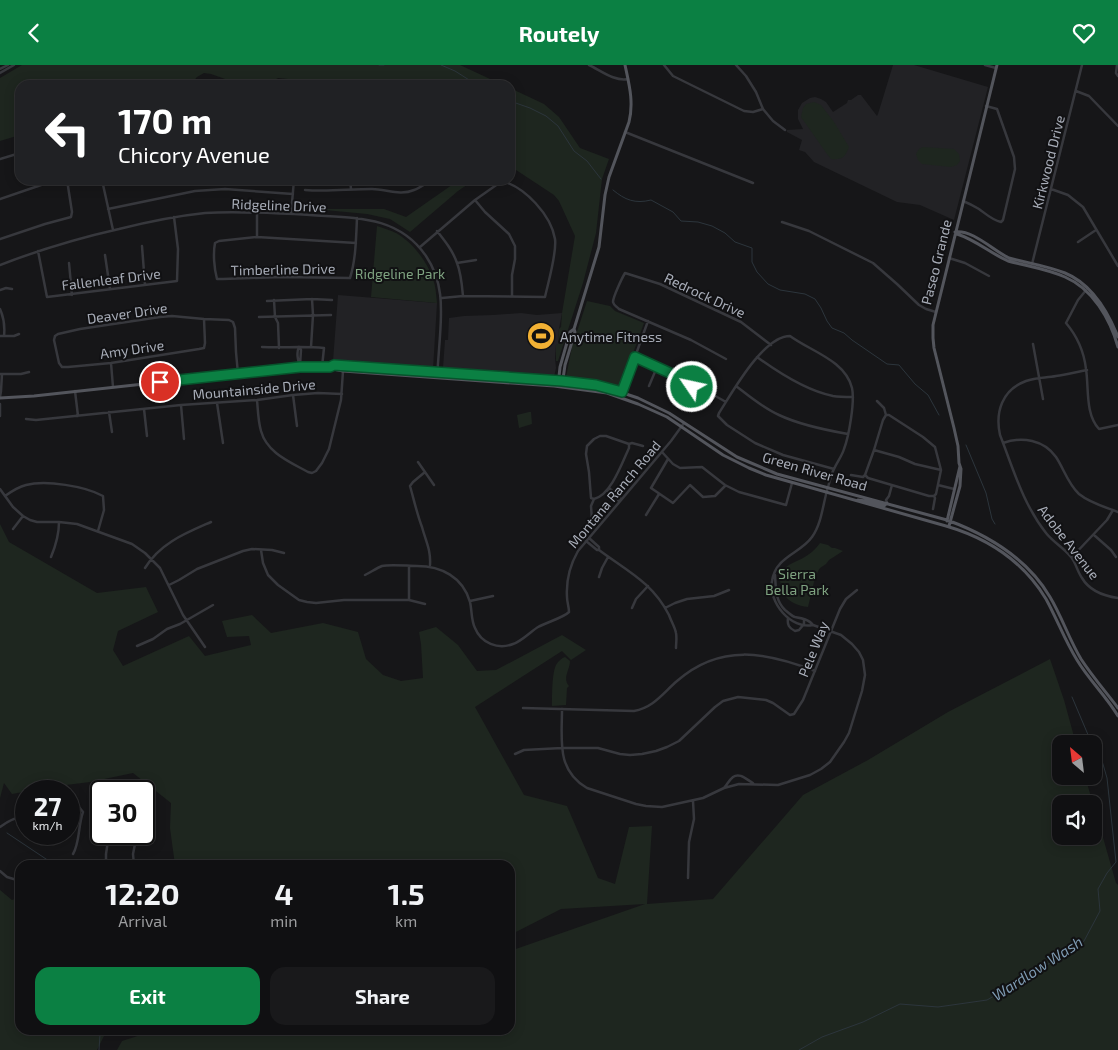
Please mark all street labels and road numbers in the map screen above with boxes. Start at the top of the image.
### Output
street label: Kirkwood Drive [1028,113,1068,211]
street label: Ridgeline Drive [231,195,327,215]
street label: Paseo Grande [917,218,955,306]
street label: Timberline Drive [231,260,335,278]
street label: Fallenleaf Drive [61,264,161,294]
street label: Redrock Drive [662,269,748,321]
street label: Deaver Drive [86,299,168,327]
street label: Amy Drive [99,336,165,362]
street label: Mountainside Drive [192,375,316,403]
street label: Montana Ranch Road [564,437,664,551]
street label: Green River Road [761,448,869,494]
street label: Adobe Avenue [1035,501,1103,583]
street label: Pele Way [794,618,832,679]

